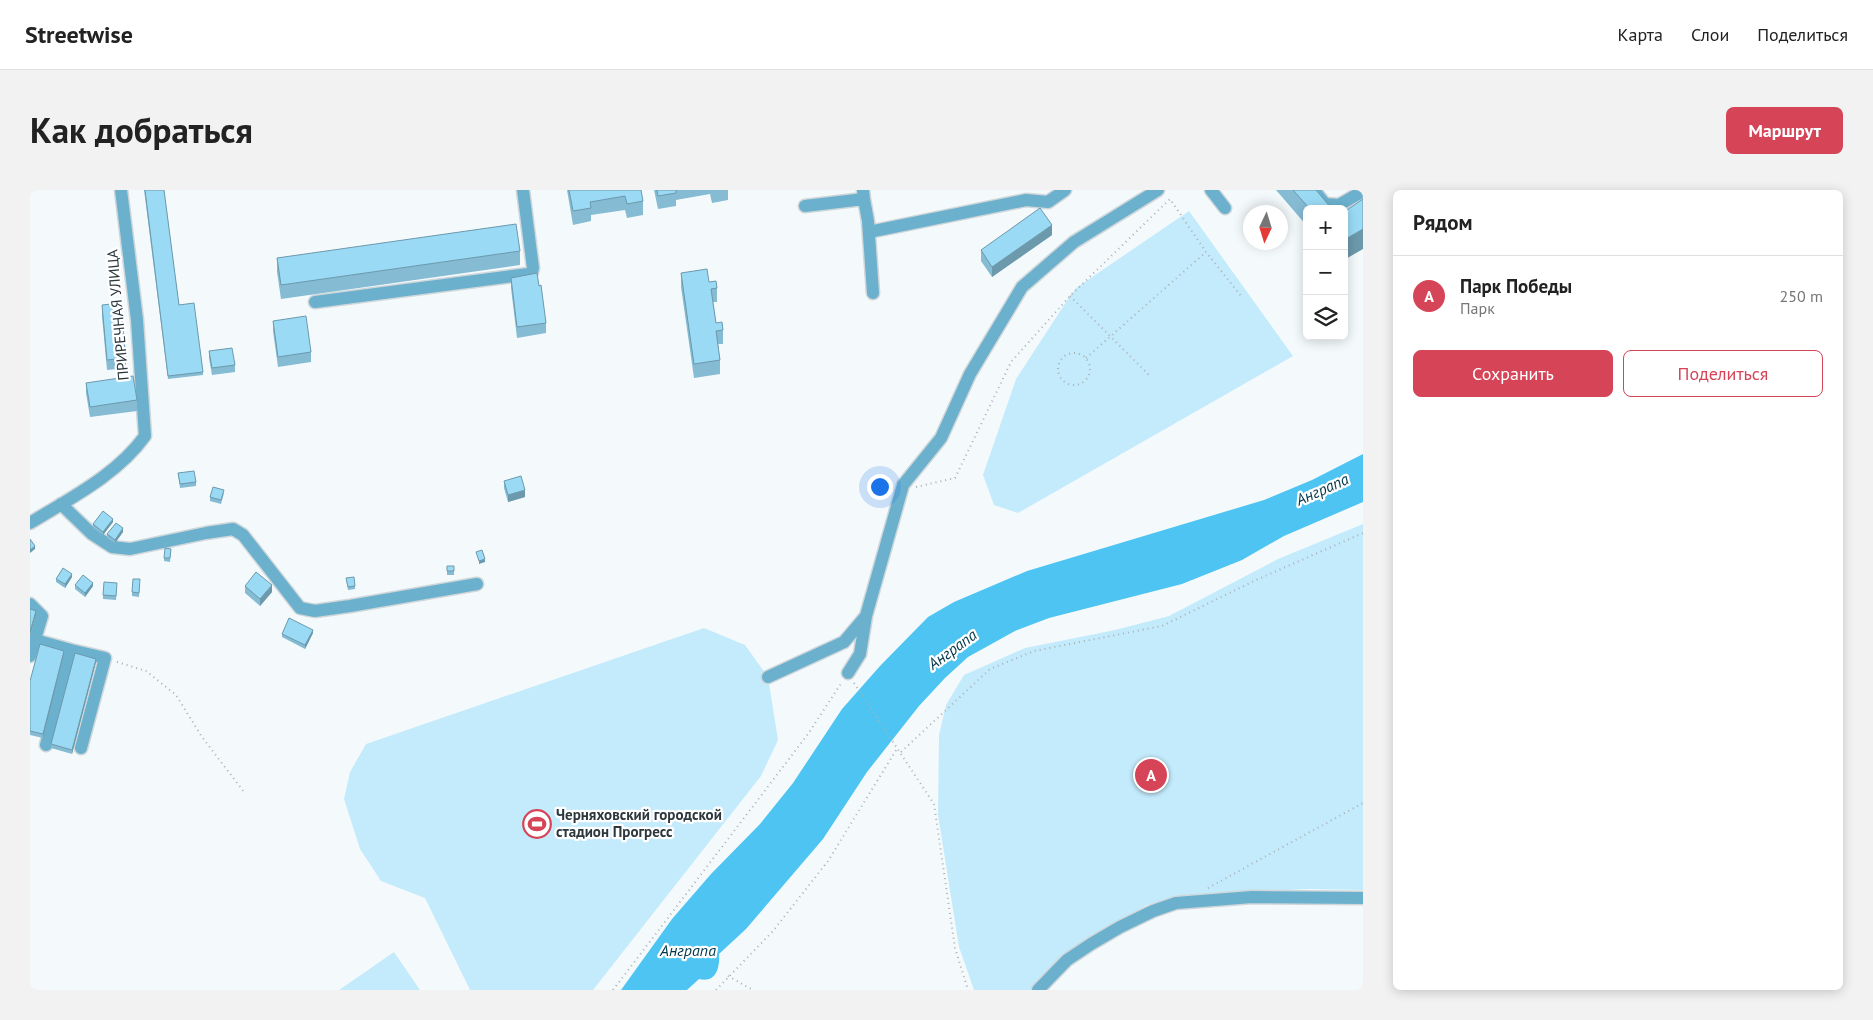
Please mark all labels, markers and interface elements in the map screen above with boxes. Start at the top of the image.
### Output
text: Streetwise [25,19,133,50]
text: Карта [1618,23,1663,46]
text: Слои [1691,23,1729,46]
text: Поделиться [1757,23,1848,46]
text: Как добраться [30,107,253,153]
button: Маршрут [1726,107,1843,154]
north arrow [1243,205,1288,250]
map controls [1303,205,1348,340]
button: + [1303,205,1348,250]
text: Рядом [1413,209,1472,236]
street label: ПРИРЕЧНАЯ УЛИЦА [102,249,133,381]
button: − [1303,250,1348,295]
text: Парк Победы [1460,274,1572,298]
text: A [1424,286,1434,306]
text: 250 m [1780,286,1823,306]
button: layers [1303,295,1348,340]
text: Парк [1460,298,1495,318]
button: Сохранить [1413,350,1613,397]
button: Поделиться [1623,350,1823,397]
water label: Анграпа [1291,468,1352,510]
your location [867,474,893,500]
water label: Анграпа [923,624,981,674]
pin: A [1135,756,1167,794]
place label: Черняховский городской стадион Прогресс [556,805,722,841]
sports icon: Черняховский городской стадион Прогресс [522,809,552,839]
water label: Анграпа [659,940,716,960]

